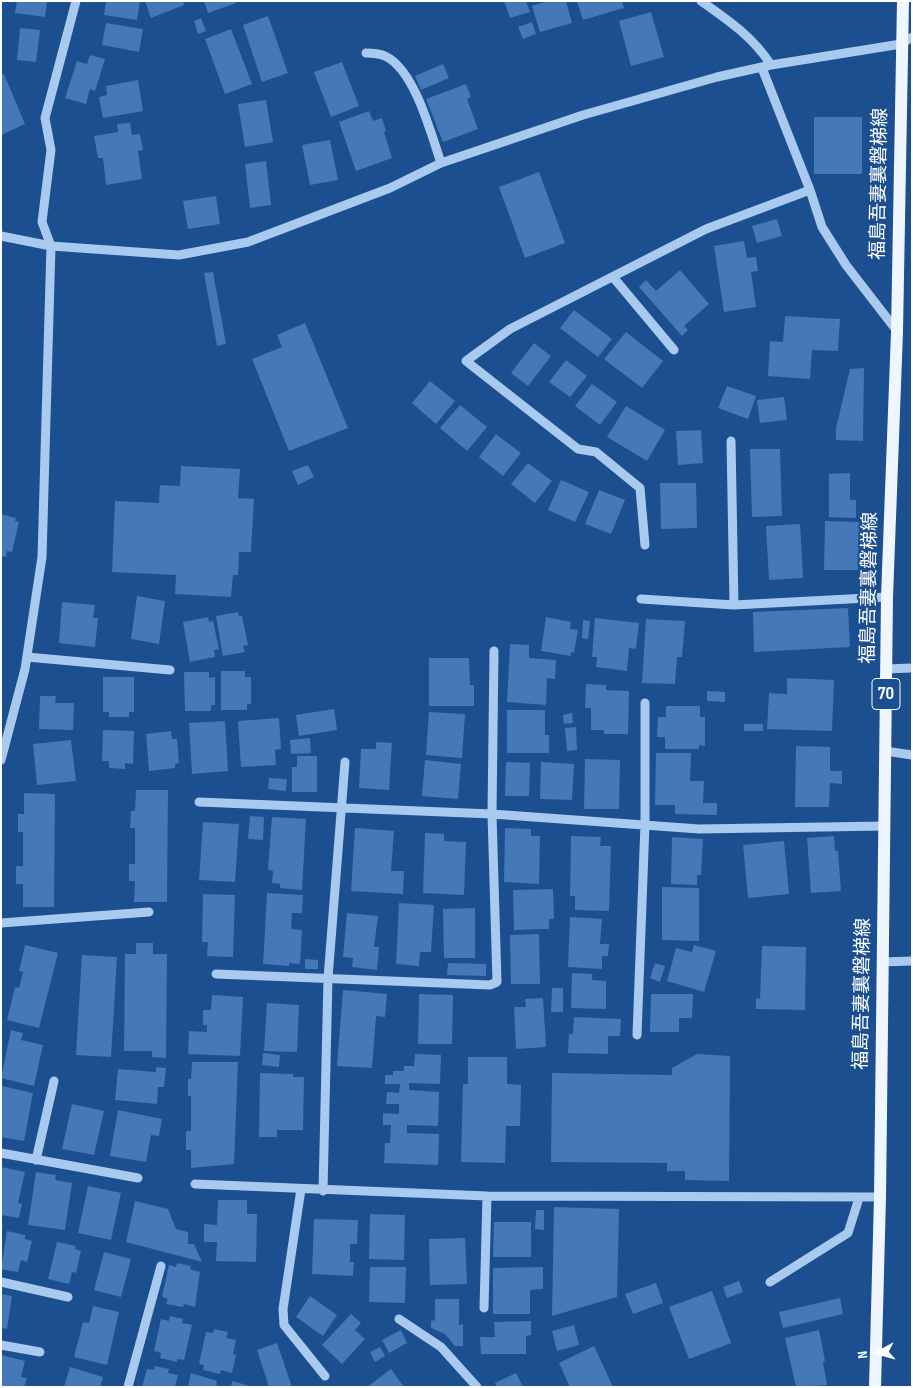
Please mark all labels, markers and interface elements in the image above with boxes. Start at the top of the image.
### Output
street label: 福島吾妻裏磐梯線 [867,108,893,260]
street label: 福島吾妻裏磐梯線 [857,512,883,664]
road number: 70 [872,679,900,710]
street label: 福島吾妻裏磐梯線 [850,918,876,1070]
north arrow [853,1328,903,1378]
text: N [854,1350,872,1360]

